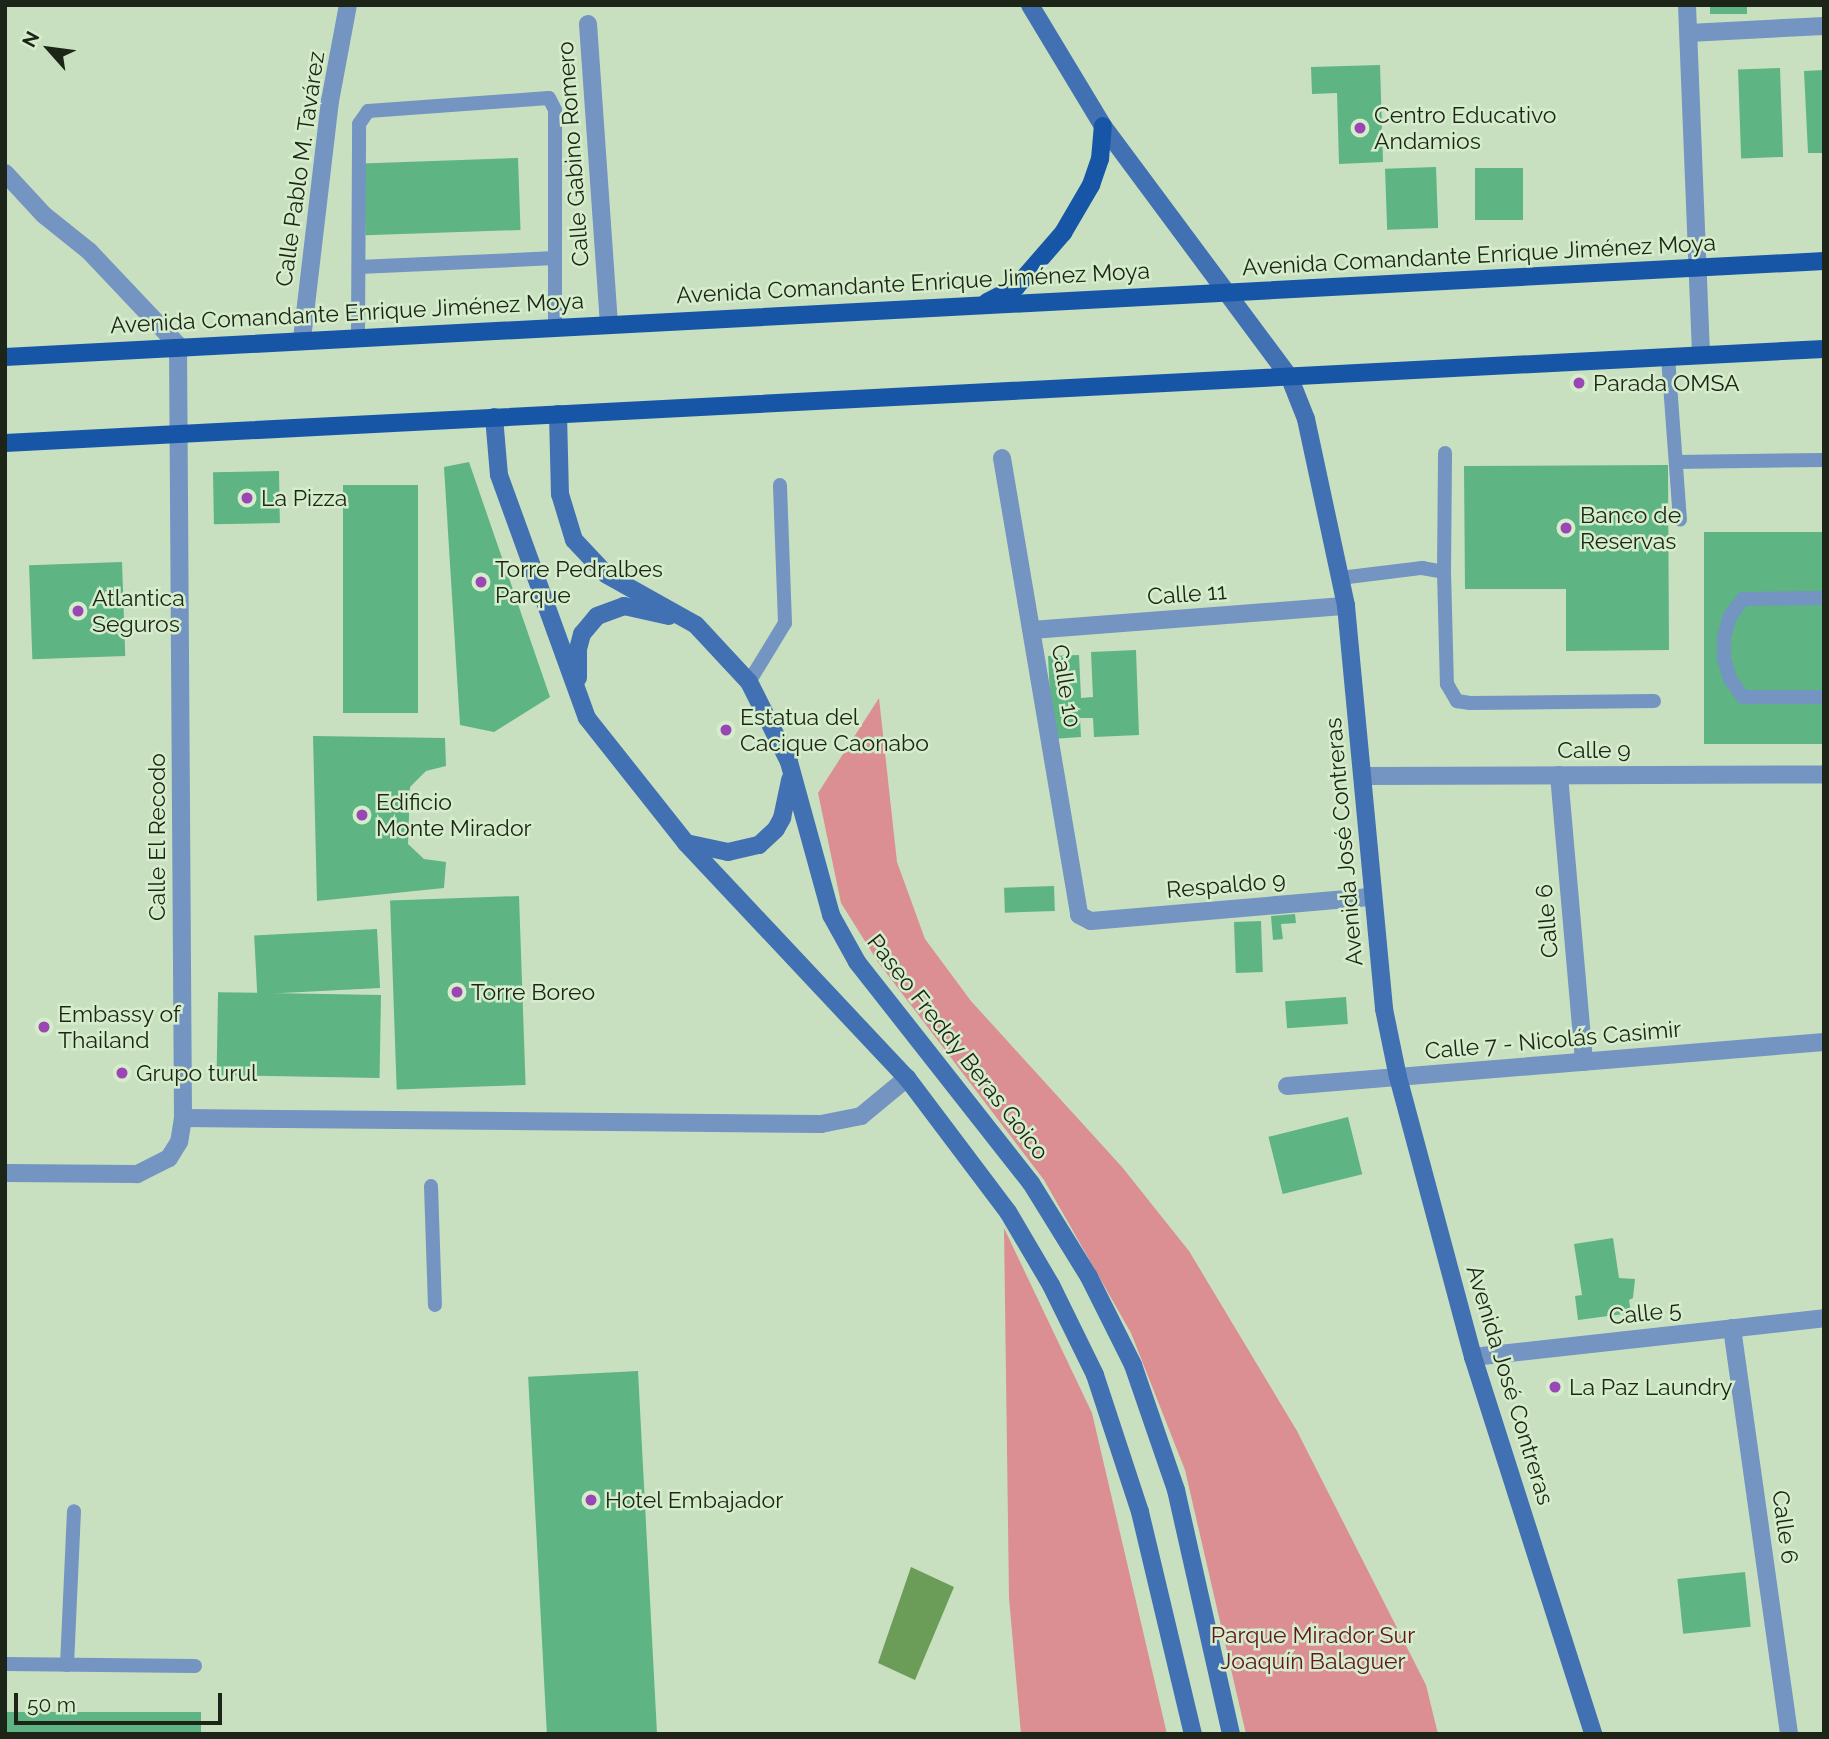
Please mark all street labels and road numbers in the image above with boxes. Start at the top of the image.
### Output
street label: Calle Gabino Romero [551,40,595,268]
street label: Calle Pablo M. Tavárez [270,49,330,289]
street label: Avenida Comandante Enrique Jiménez Moya [1241,229,1717,281]
street label: Avenida Comandante Enrique Jiménez Moya [675,257,1151,309]
street label: Avenida Comandante Enrique Jiménez Moya [109,287,585,339]
street label: Calle 11 [1146,577,1228,611]
street label: Calle 10 [1046,642,1086,730]
street label: Avenida José Contreras [1319,716,1369,968]
street label: Calle 9 [1557,736,1631,764]
street label: Calle El Recodo [143,753,171,921]
street label: Respaldo 9 [1165,866,1287,904]
street label: Calle 6 [1530,883,1564,959]
street label: Paseo Freddy Beras Goico [861,928,1055,1166]
street label: Calle 7 - Nicolás Casimir [1424,1015,1682,1065]
street label: Avenida José Contreras [1460,1262,1560,1508]
street label: Calle 5 [1607,1295,1683,1331]
street label: Calle 6 [1766,1488,1804,1566]

